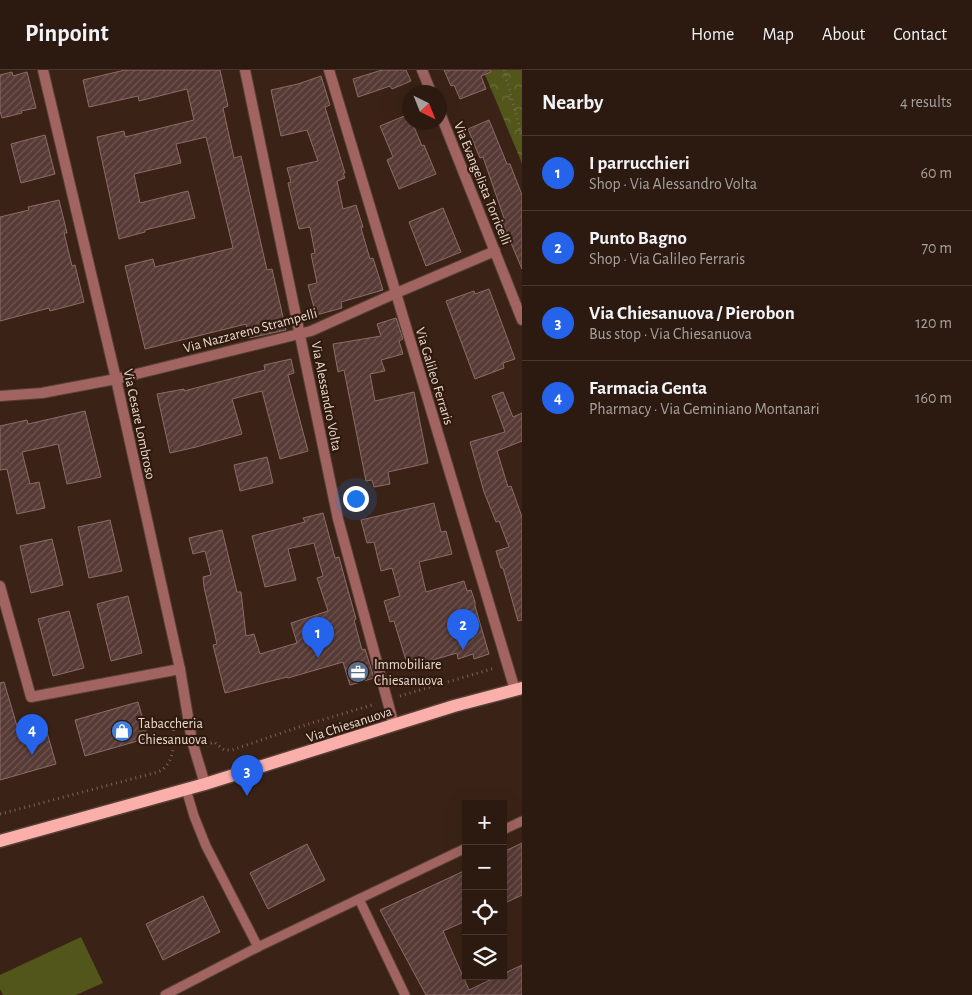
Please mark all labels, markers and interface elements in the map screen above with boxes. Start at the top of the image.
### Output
text: Pinpoint [25,22,109,46]
text: Home [691,26,734,44]
text: Map [762,26,794,44]
text: About [822,26,865,44]
text: Contact [893,26,947,44]
north arrow [402,85,447,130]
text: Nearby [542,92,603,113]
text: 4 results [900,94,952,110]
street label: Via Evangelista Torricelli [451,120,513,247]
text: I parrucchieri [589,154,690,173]
text: 1 [555,165,561,181]
text: 60 m [921,165,952,181]
text: Shop · Via Alessandro Volta [589,176,757,192]
text: Punto Bagno [589,229,687,248]
text: 2 [554,240,562,256]
text: 70 m [921,240,952,256]
text: Shop · Via Galileo Ferraris [589,251,745,267]
text: Via Chiesanuova / Pierobon [589,304,795,323]
street label: Via Nazzareno Strampelli [182,306,319,356]
text: 3 [555,315,561,331]
text: 120 m [915,315,952,331]
street label: Via Galileo Ferraris [413,326,456,427]
text: Bus stop · Via Chiesanuova [589,326,752,342]
street label: Via Alessandro Volta [309,340,344,453]
street label: Via Cesare Lombroso [120,368,158,481]
text: Farmacia Genta [589,379,707,398]
text: 4 [554,390,562,406]
text: 160 m [915,390,952,406]
text: Pharmacy · Via Geminiano Montanari [589,401,820,417]
your location [343,486,369,512]
pin: 2 [447,609,479,650]
pin: 1 [302,617,334,658]
place label: Immobiliare Chiesanuova [374,658,444,688]
office icon: Immobiliare Chiesanuova [346,660,370,684]
street label: Via Chiesanuova [305,704,394,745]
pin: 4 [16,714,48,755]
place label: Tabaccheria Chiesanuova [138,717,208,747]
shop icon: Tabaccheria Chiesanuova [110,719,134,743]
pin: 3 [231,755,263,796]
map controls [462,800,507,980]
button: + [462,800,507,845]
button: − [462,845,507,890]
button: locate [462,890,507,935]
button: layers [462,935,507,980]

